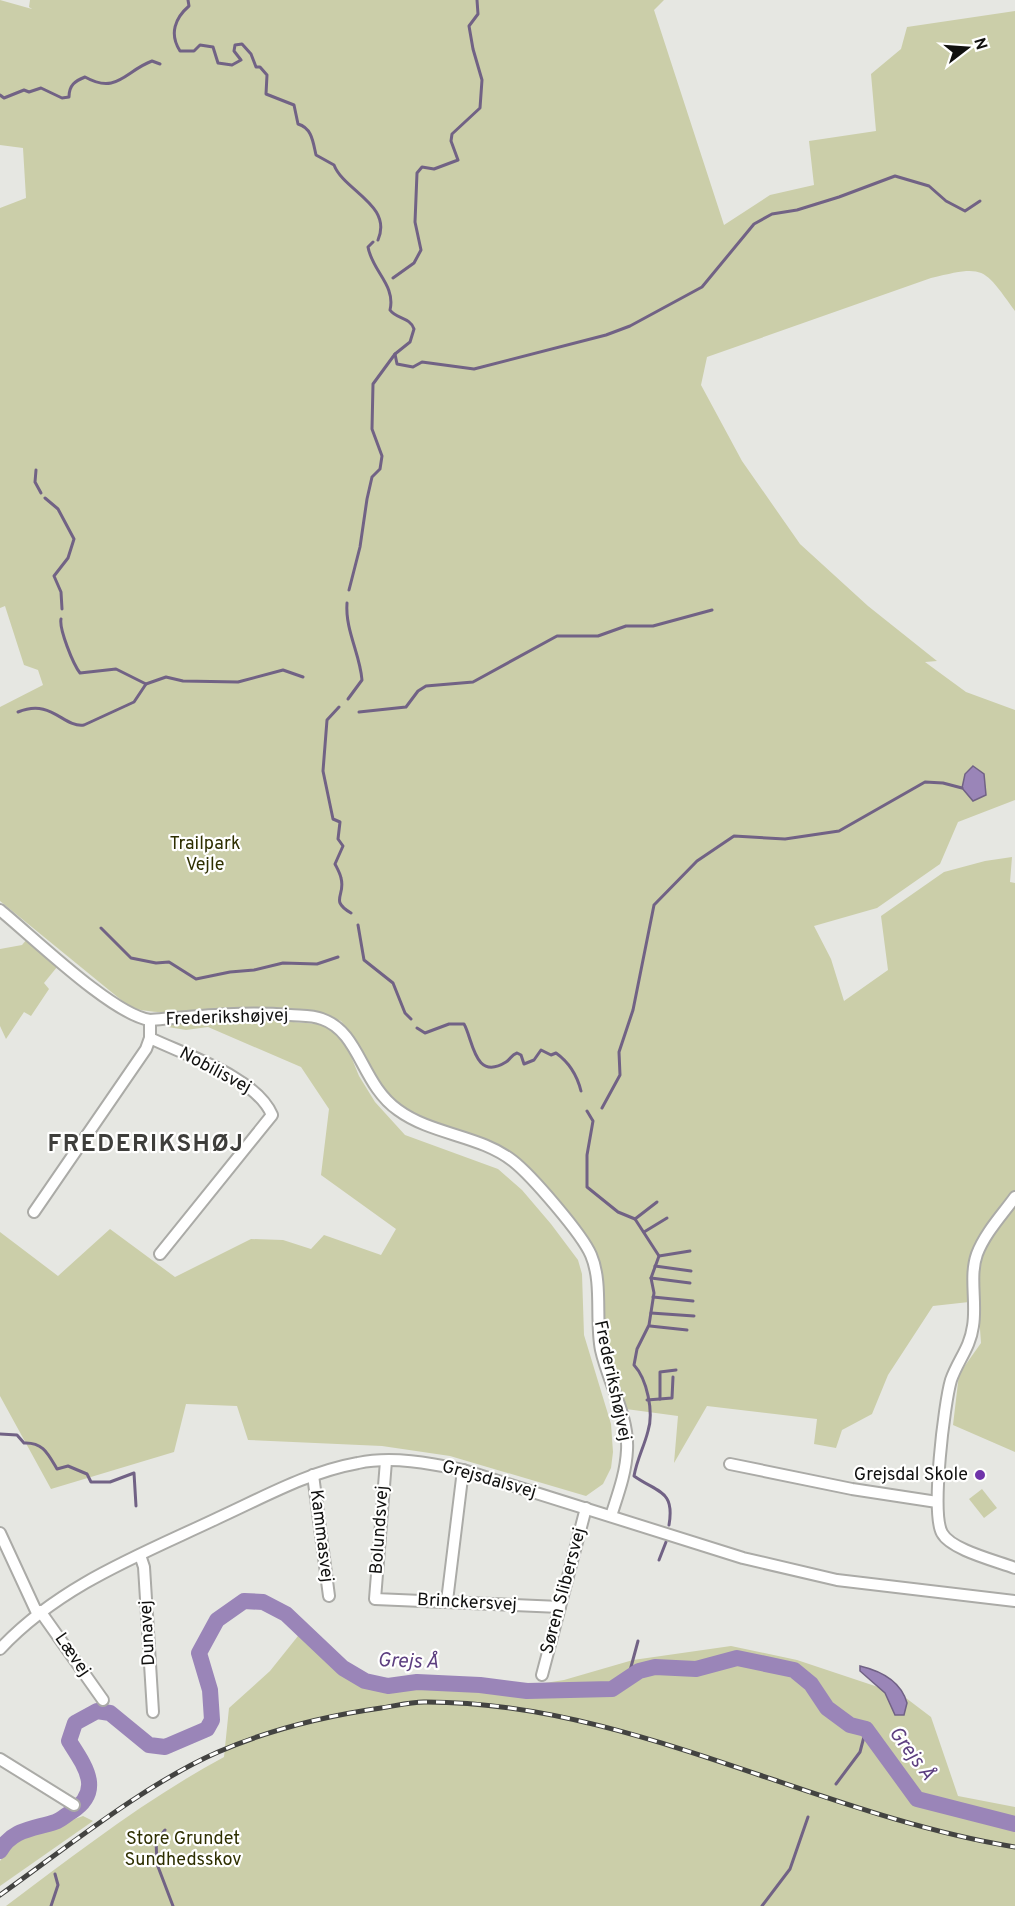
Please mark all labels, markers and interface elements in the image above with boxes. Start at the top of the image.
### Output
north arrow [937,18,997,78]
text: N [968,36,991,53]
park label: Trailpark Vejle [170,833,240,877]
street label: Frederikshøjvej [165,1004,289,1032]
street label: Nobilisvej [175,1042,255,1100]
district label: FREDERIKSHØJ [47,1130,245,1160]
street label: Frederikshøjvej [588,1319,636,1443]
street label: Grejsdalsvej [439,1456,539,1504]
place label: Grejsdal Skole [854,1464,968,1487]
marker: Grejsdal Skole [973,1468,987,1482]
street label: Bolundsvej [365,1485,395,1575]
street label: Kammasvej [304,1488,338,1584]
street label: Søren Slibersvej [536,1525,592,1657]
street label: Brinckersvej [416,1589,518,1617]
street label: Dunavej [135,1600,161,1666]
street label: Lævej [49,1629,95,1681]
water label: Grejs Å [377,1647,439,1676]
water label: Grejs Å [882,1721,941,1786]
park label: Store Grundet Sundhedsskov [124,1828,242,1872]

